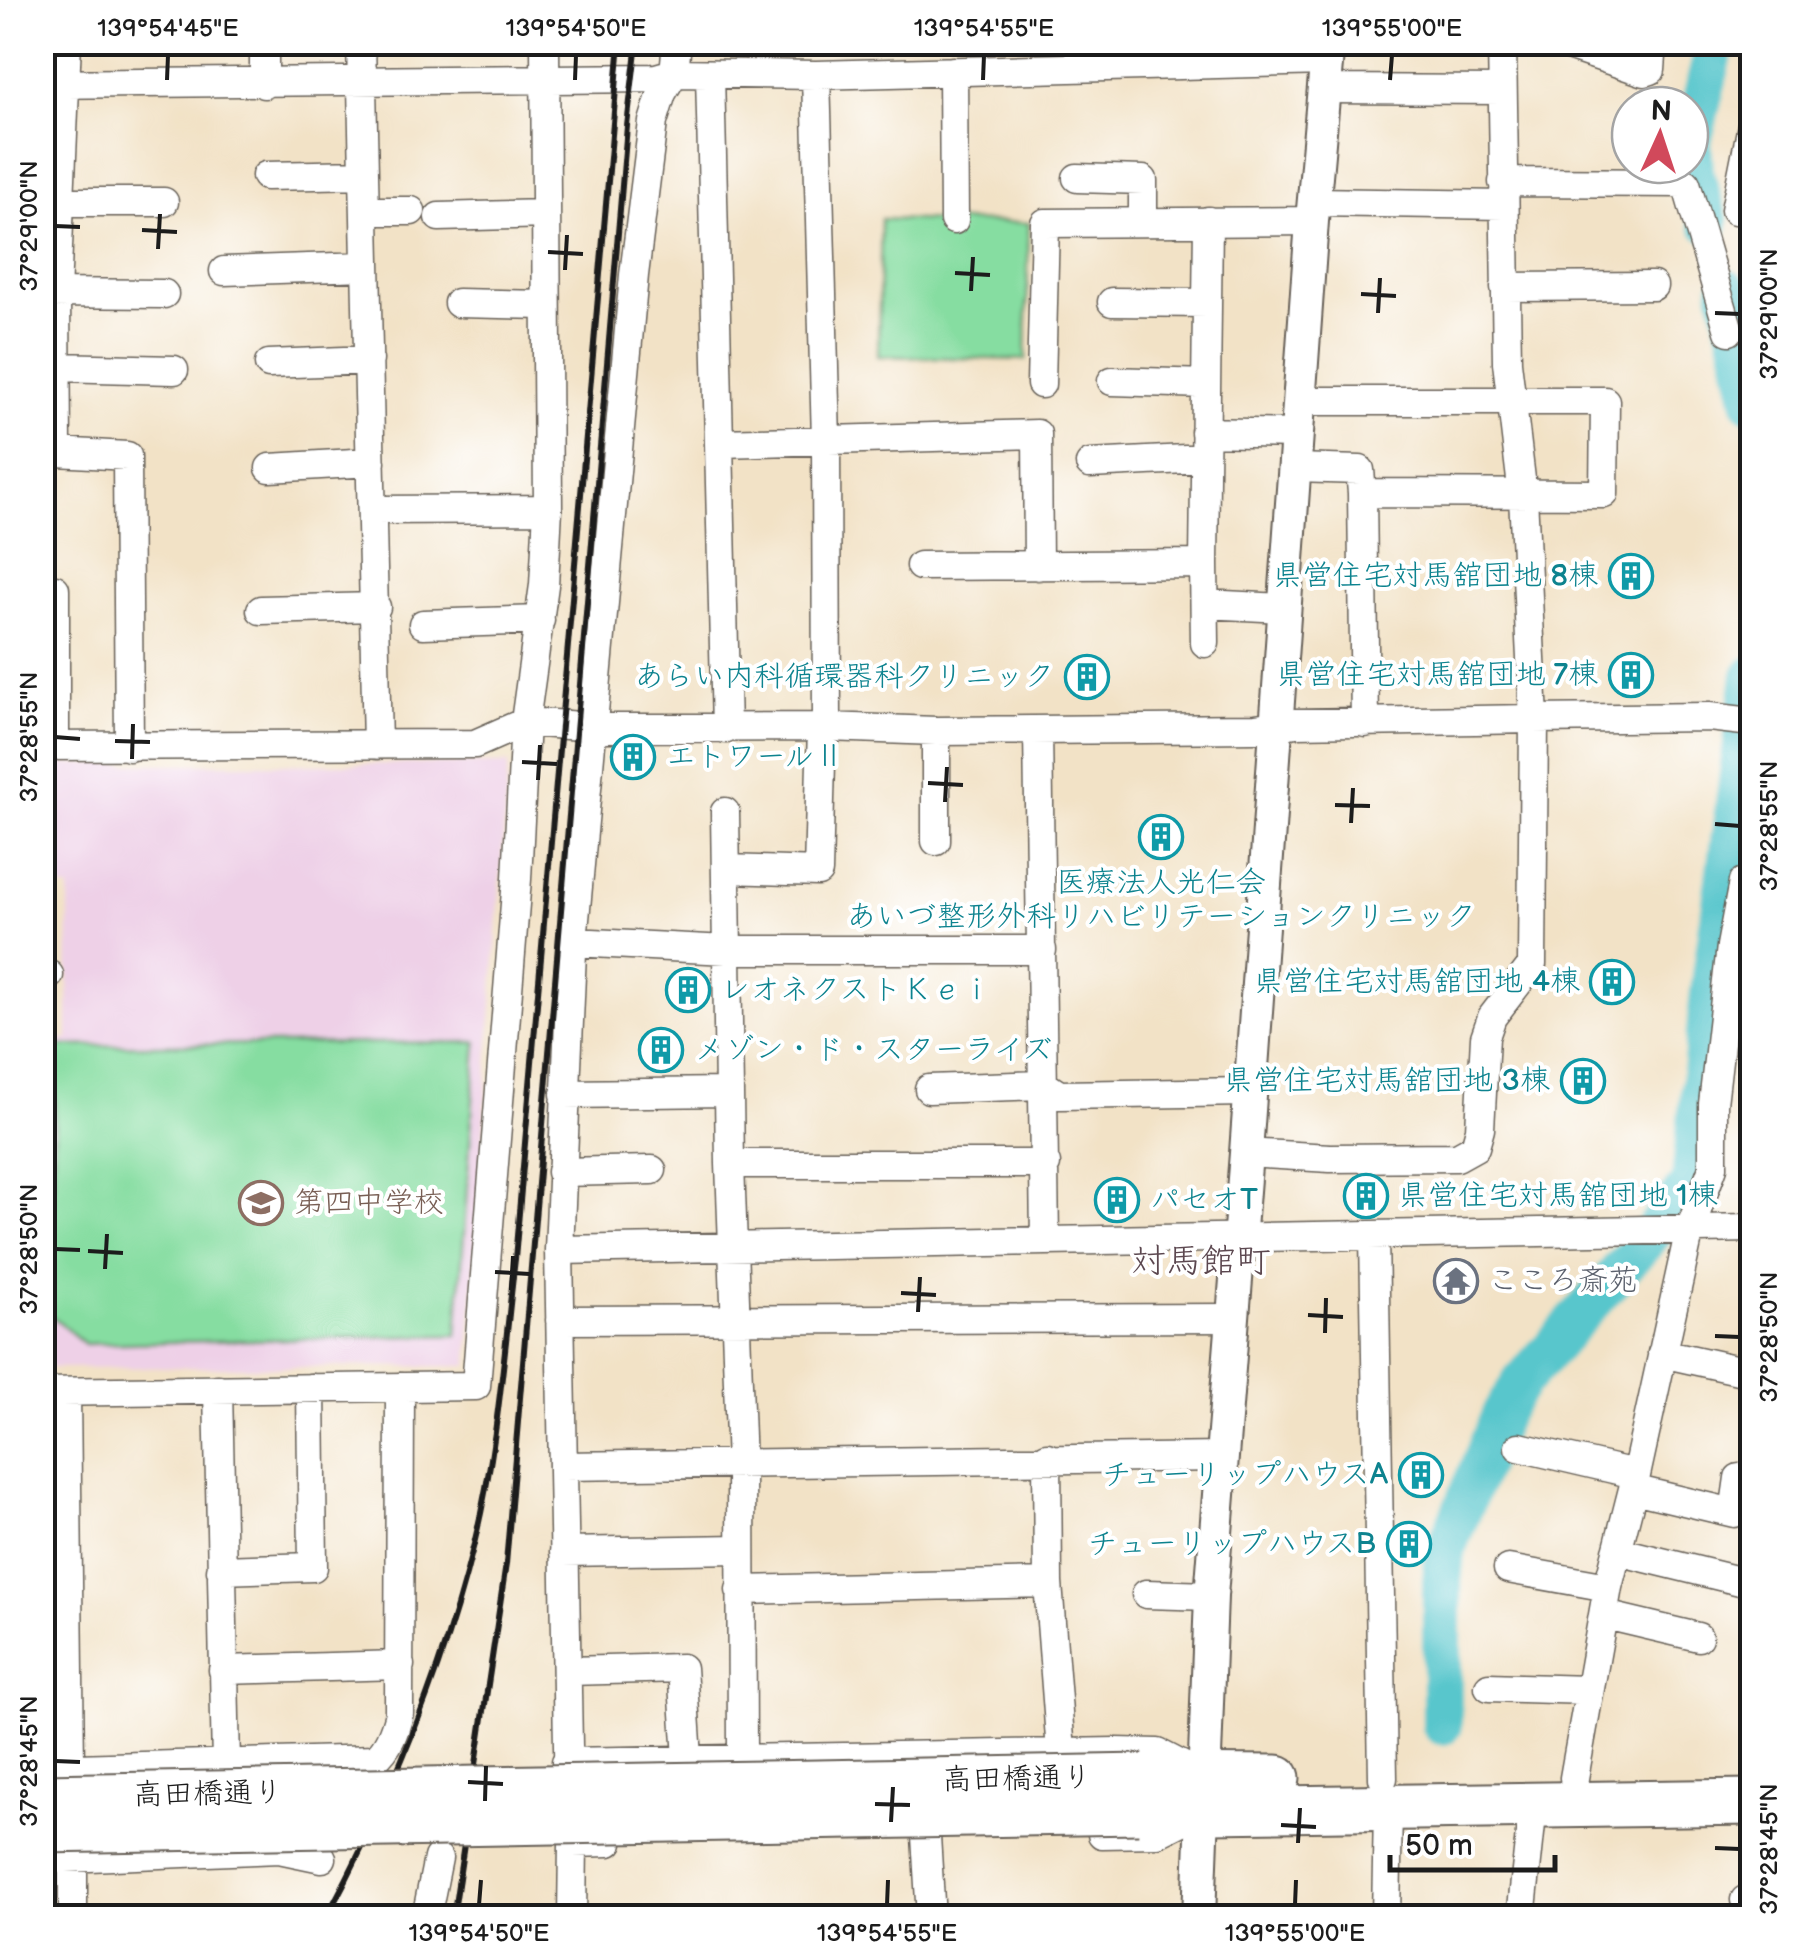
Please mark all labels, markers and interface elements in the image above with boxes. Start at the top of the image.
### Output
text: 139°54'45"E [97,13,239,44]
text: 139°54'50"E [505,13,647,44]
text: 139°54'55"E [914,13,1054,44]
text: 139°55'00"E [1322,13,1462,44]
north arrow [1610,85,1710,185]
text: N [1650,95,1673,129]
text: 37°29'00"N [14,160,45,292]
text: 37°29'00"N [1754,248,1785,380]
building icon: 県営住宅対馬舘団地 8棟 [1608,553,1654,599]
place label: 県営住宅対馬舘団地 8棟 [1272,558,1598,594]
building icon: 県営住宅対馬舘団地 7棟 [1608,652,1654,698]
building icon: あらい内科循環器科クリニック [1064,654,1110,700]
place label: 県営住宅対馬舘団地 7棟 [1276,657,1598,693]
place label: あらい内科循環器科クリニック [634,659,1054,695]
text: 37°28'55"N [14,672,45,802]
building icon: エトワールⅡ [610,734,656,780]
place label: エトワールⅡ [666,739,844,775]
text: 37°28'55"N [1754,761,1785,891]
building icon: 医療法人光仁会 あいづ整形外科リハビリテーションクリニック [1138,814,1184,860]
place label: 医療法人光仁会 あいづ整形外科リハビリテーションクリニック [846,865,1476,935]
building icon: 県営住宅対馬舘団地 4棟 [1589,959,1635,1005]
place label: 県営住宅対馬舘団地 4棟 [1254,964,1580,1000]
building icon: レオネクストＫｅｉ [665,967,711,1013]
place label: レオネクストＫｅｉ [720,972,992,1008]
building icon: メゾン・ド・スターライズ [638,1027,684,1073]
place label: メゾン・ド・スターライズ [694,1032,1052,1068]
building icon: 県営住宅対馬舘団地 3棟 [1560,1058,1606,1104]
place label: 県営住宅対馬舘団地 3棟 [1223,1063,1550,1099]
building icon: 県営住宅対馬舘団地 1棟 [1343,1173,1389,1219]
building icon: パセオT [1094,1177,1140,1223]
place label: 県営住宅対馬舘団地 1棟 [1398,1178,1718,1214]
school or university icon: 第四中学校 [238,1180,284,1226]
place label: パセオT [1150,1182,1258,1218]
text: 37°28'50"N [14,1183,45,1315]
place label: 第四中学校 [294,1185,444,1221]
district label: 対馬館町 [1131,1240,1271,1283]
temple icon: こころ斎苑 [1433,1258,1479,1304]
place label: こころ斎苑 [1488,1263,1638,1299]
text: 37°28'50"N [1754,1271,1785,1403]
building icon: チューリップハウスA [1398,1452,1444,1498]
place label: チューリップハウスA [1101,1457,1389,1493]
building icon: チューリップハウスB [1386,1521,1432,1567]
place label: チューリップハウスB [1087,1526,1376,1562]
text: 37°28'45"N [14,1695,45,1827]
street label: 高田橋通り [942,1760,1092,1798]
street label: 高田橋通り [133,1775,283,1813]
text: 37°28'45"N [1754,1783,1785,1915]
scale bar [1390,1810,1555,1872]
text: 50 m [1405,1828,1473,1864]
text: 139°54'50"E [408,1918,550,1949]
text: 139°54'55"E [817,1918,957,1949]
text: 139°55'00"E [1225,1918,1365,1949]

